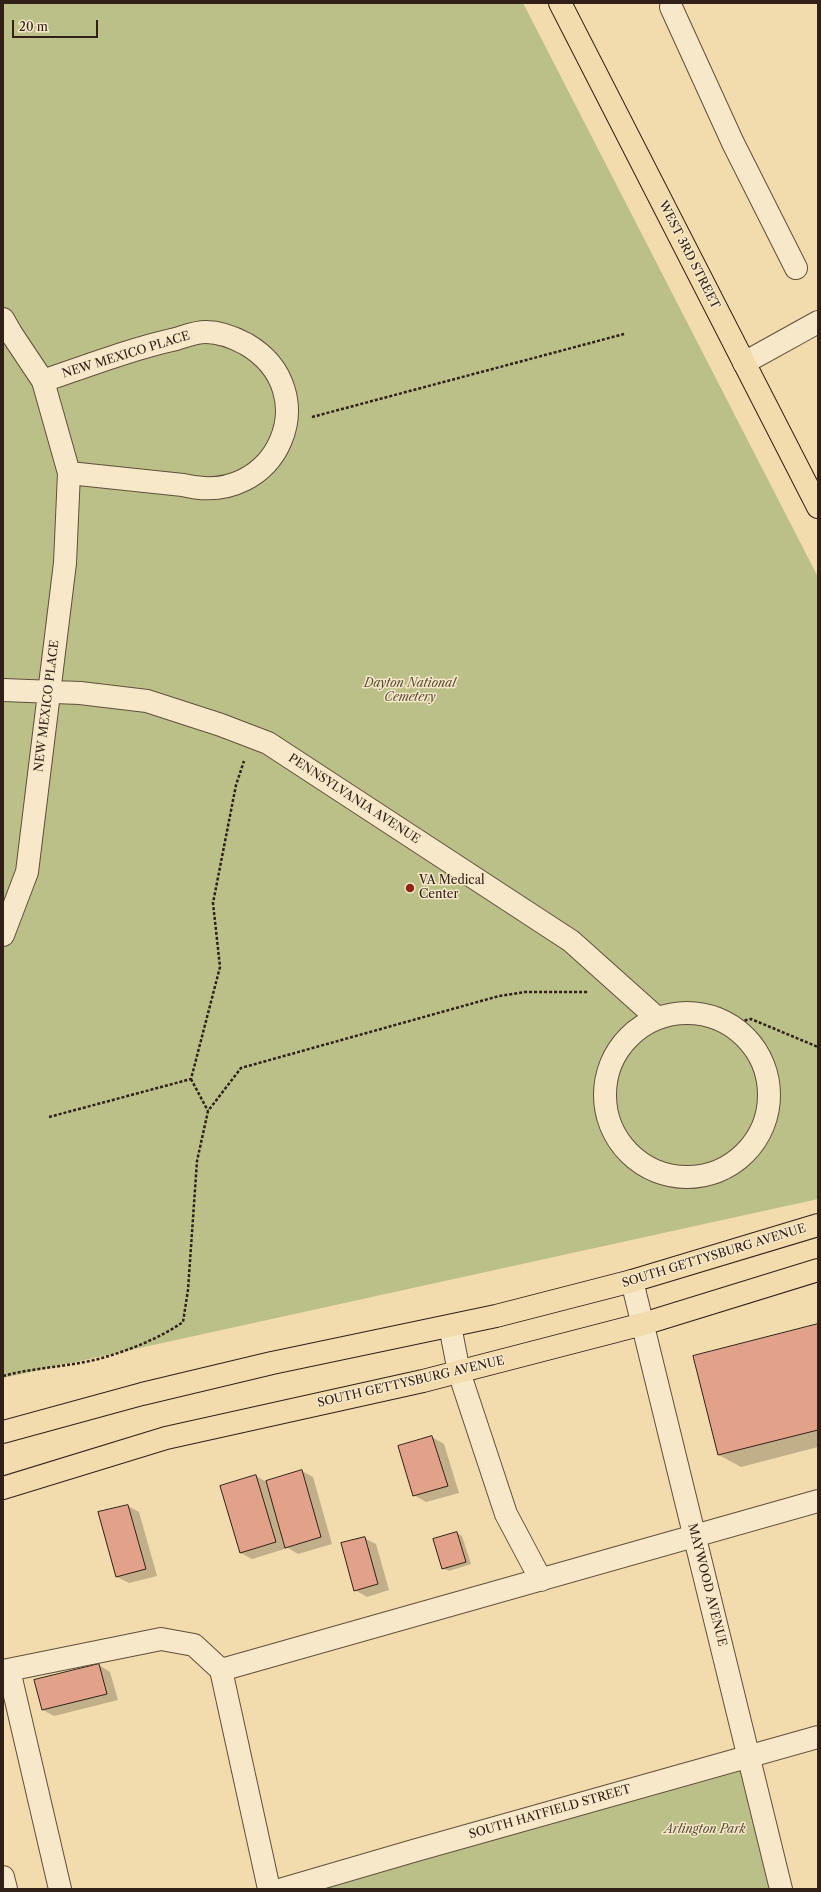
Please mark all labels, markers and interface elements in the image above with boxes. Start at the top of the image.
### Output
scale bar [14,12,100,38]
text: 20 m [19,19,48,34]
street label: WEST 3RD STREET [655,198,723,312]
street label: NEW MEXICO PLACE [60,329,192,381]
street label: NEW MEXICO PLACE [32,639,62,773]
park label: Dayton National Cemetery [364,677,456,705]
street label: PENNSYLVANIA AVENUE [286,751,422,847]
place label: VA Medical Center [419,874,485,902]
marker: VA Medical Center [404,882,416,894]
street label: SOUTH GETTYSBURG AVENUE [620,1221,808,1291]
street label: SOUTH GETTYSBURG AVENUE [316,1353,506,1411]
street label: MAYWOOD AVENUE [685,1522,729,1648]
street label: SOUTH HATFIELD STREET [467,1782,633,1842]
park label: Arlington Park [664,1823,746,1837]

